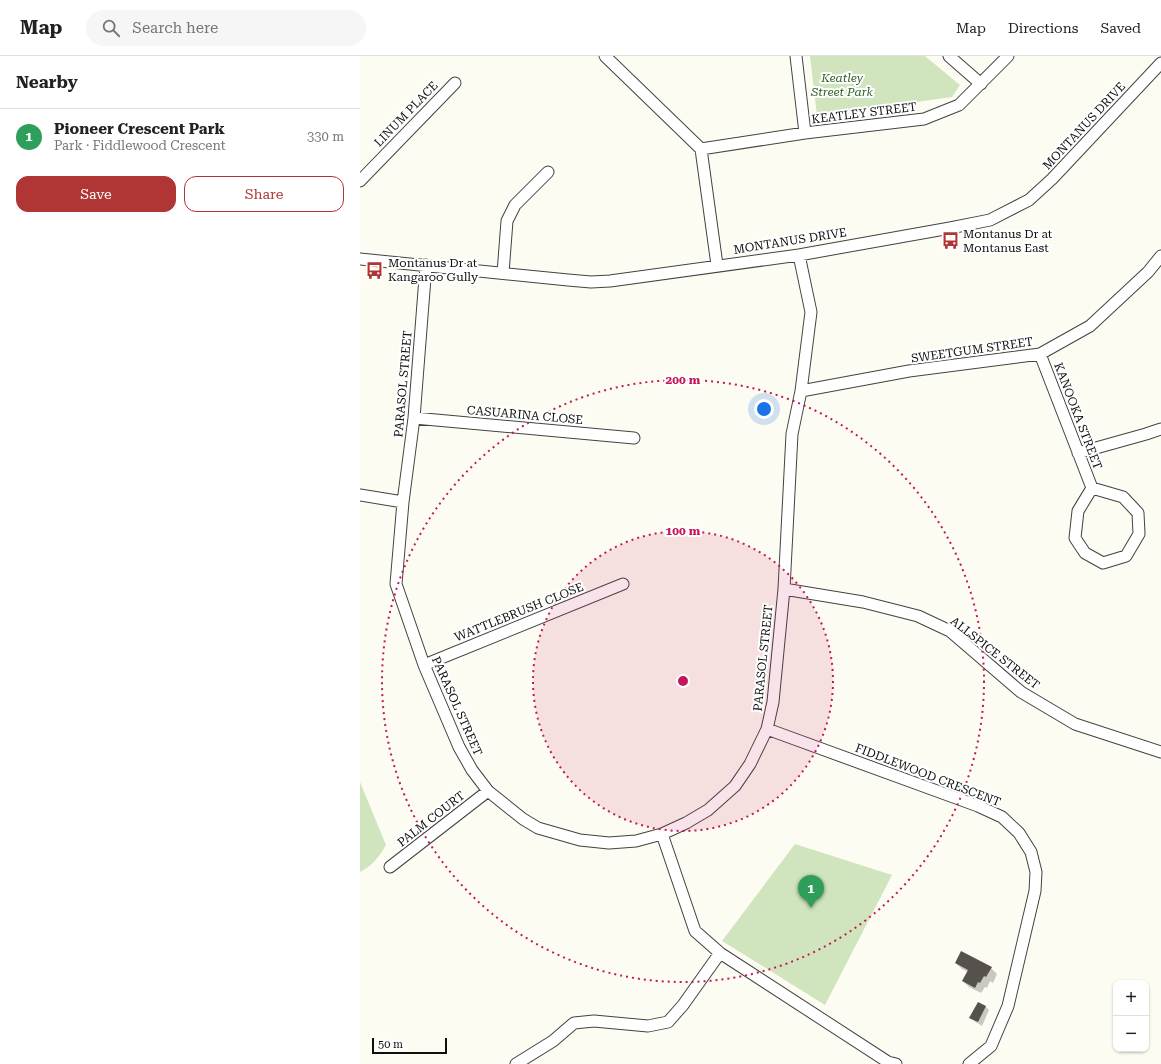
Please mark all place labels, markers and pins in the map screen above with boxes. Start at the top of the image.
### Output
place label: Montanus Dr at Montanus East [963,227,1053,255]
bus stop icon: Montanus Dr at Montanus East [940,231,960,251]
place label: Montanus Dr at Kangaroo Gully [388,256,479,284]
bus stop icon: Montanus Dr at Kangaroo Gully [365,260,385,280]
centre of rings [676,674,690,688]
pin: 1 [798,875,824,908]

